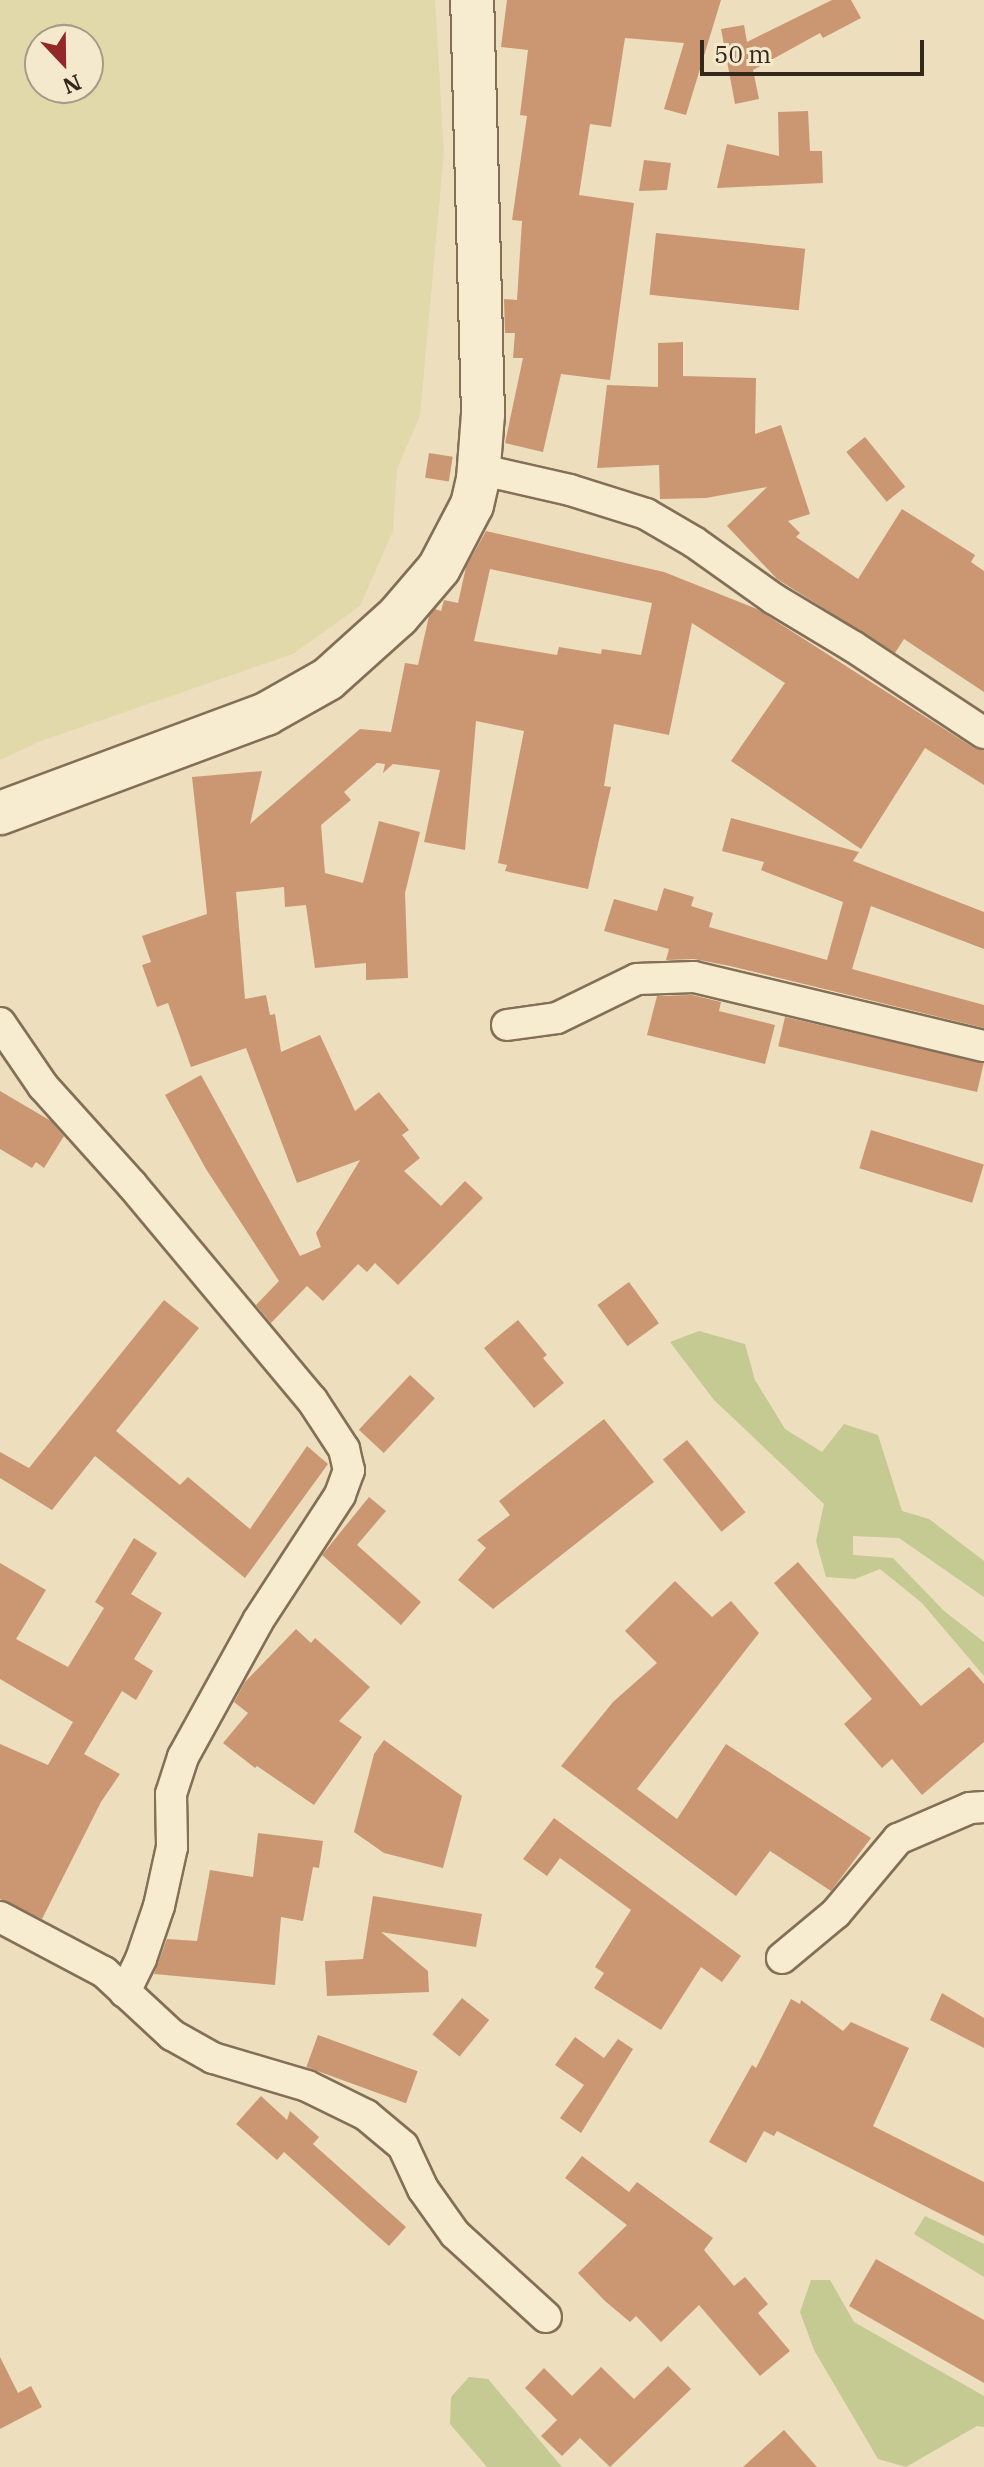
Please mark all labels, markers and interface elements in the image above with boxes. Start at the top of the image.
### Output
north arrow [24,24,104,104]
scale bar [704,24,928,74]
text: 50 m [714,38,771,70]
text: N [59,68,86,102]

